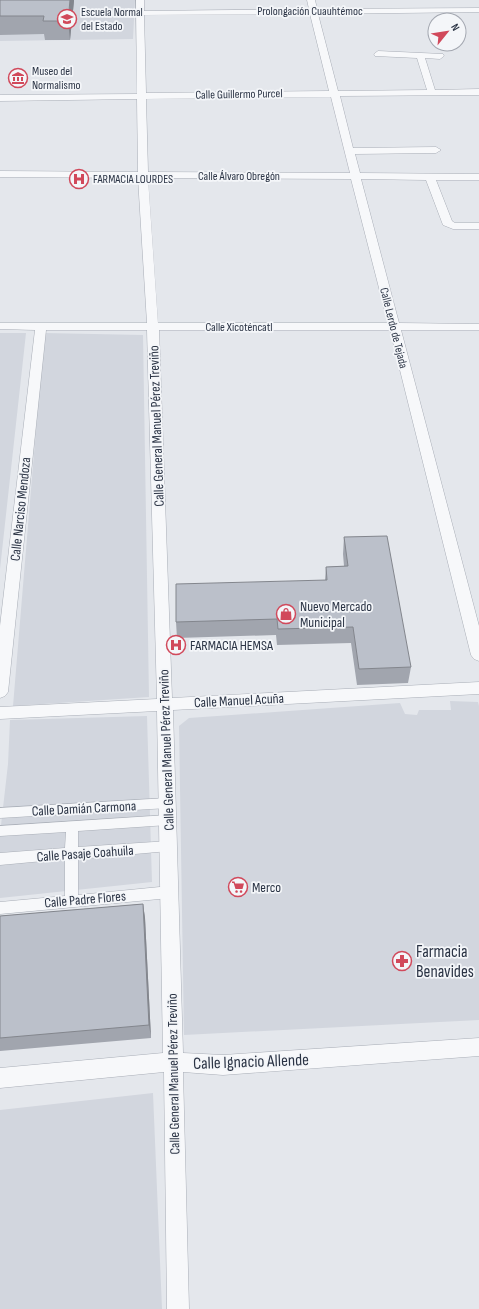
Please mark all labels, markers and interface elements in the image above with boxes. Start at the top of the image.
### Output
street label: Prolongación Cuauhtémoc [257,4,363,19]
place label: Escuela Normal del Estado [81,5,143,34]
school or university icon: Escuela Normal del Estado [56,8,78,30]
north arrow [427,12,467,52]
text: N [448,21,462,33]
place label: Museo del Normalismo [32,64,81,93]
museum icon: Museo del Normalismo [7,67,29,89]
street label: Calle Guillermo Purcel [195,86,283,103]
hospital icon: FARMACIA LOURDES [68,168,90,190]
street label: Calle Álvaro Obregón [198,169,280,184]
place label: FARMACIA LOURDES [93,172,173,187]
street label: Calle Lerdo de Tejada [376,286,411,370]
street label: Calle Xicoténcatl [205,320,273,335]
street label: Calle General Manuel Pérez Treviño [145,345,168,507]
street label: Calle Narciso Mendoza [7,456,34,562]
place label: Nuevo Mercado Municipal [300,598,372,631]
shop icon: Nuevo Mercado Municipal [275,603,297,625]
hospital icon: FARMACIA HEMSA [165,634,187,656]
place label: FARMACIA HEMSA [190,637,274,654]
street label: Calle General Manuel Pérez Treviño [155,669,178,831]
street label: Calle Manuel Acuña [194,690,284,711]
street label: Calle Damián Carmona [31,797,137,820]
street label: Calle Pasaje Coahuila [36,842,134,865]
supermarket icon: Merco [227,876,249,898]
place label: Merco [252,879,281,896]
street label: Calle Padre Flores [44,887,127,912]
place label: Farmacia Benavides [416,942,474,982]
pharmacy icon: Farmacia Benavides [391,950,413,972]
street label: Calle General Manuel Pérez Treviño [164,993,183,1155]
street label: Calle Ignacio Allende [193,1050,309,1074]

